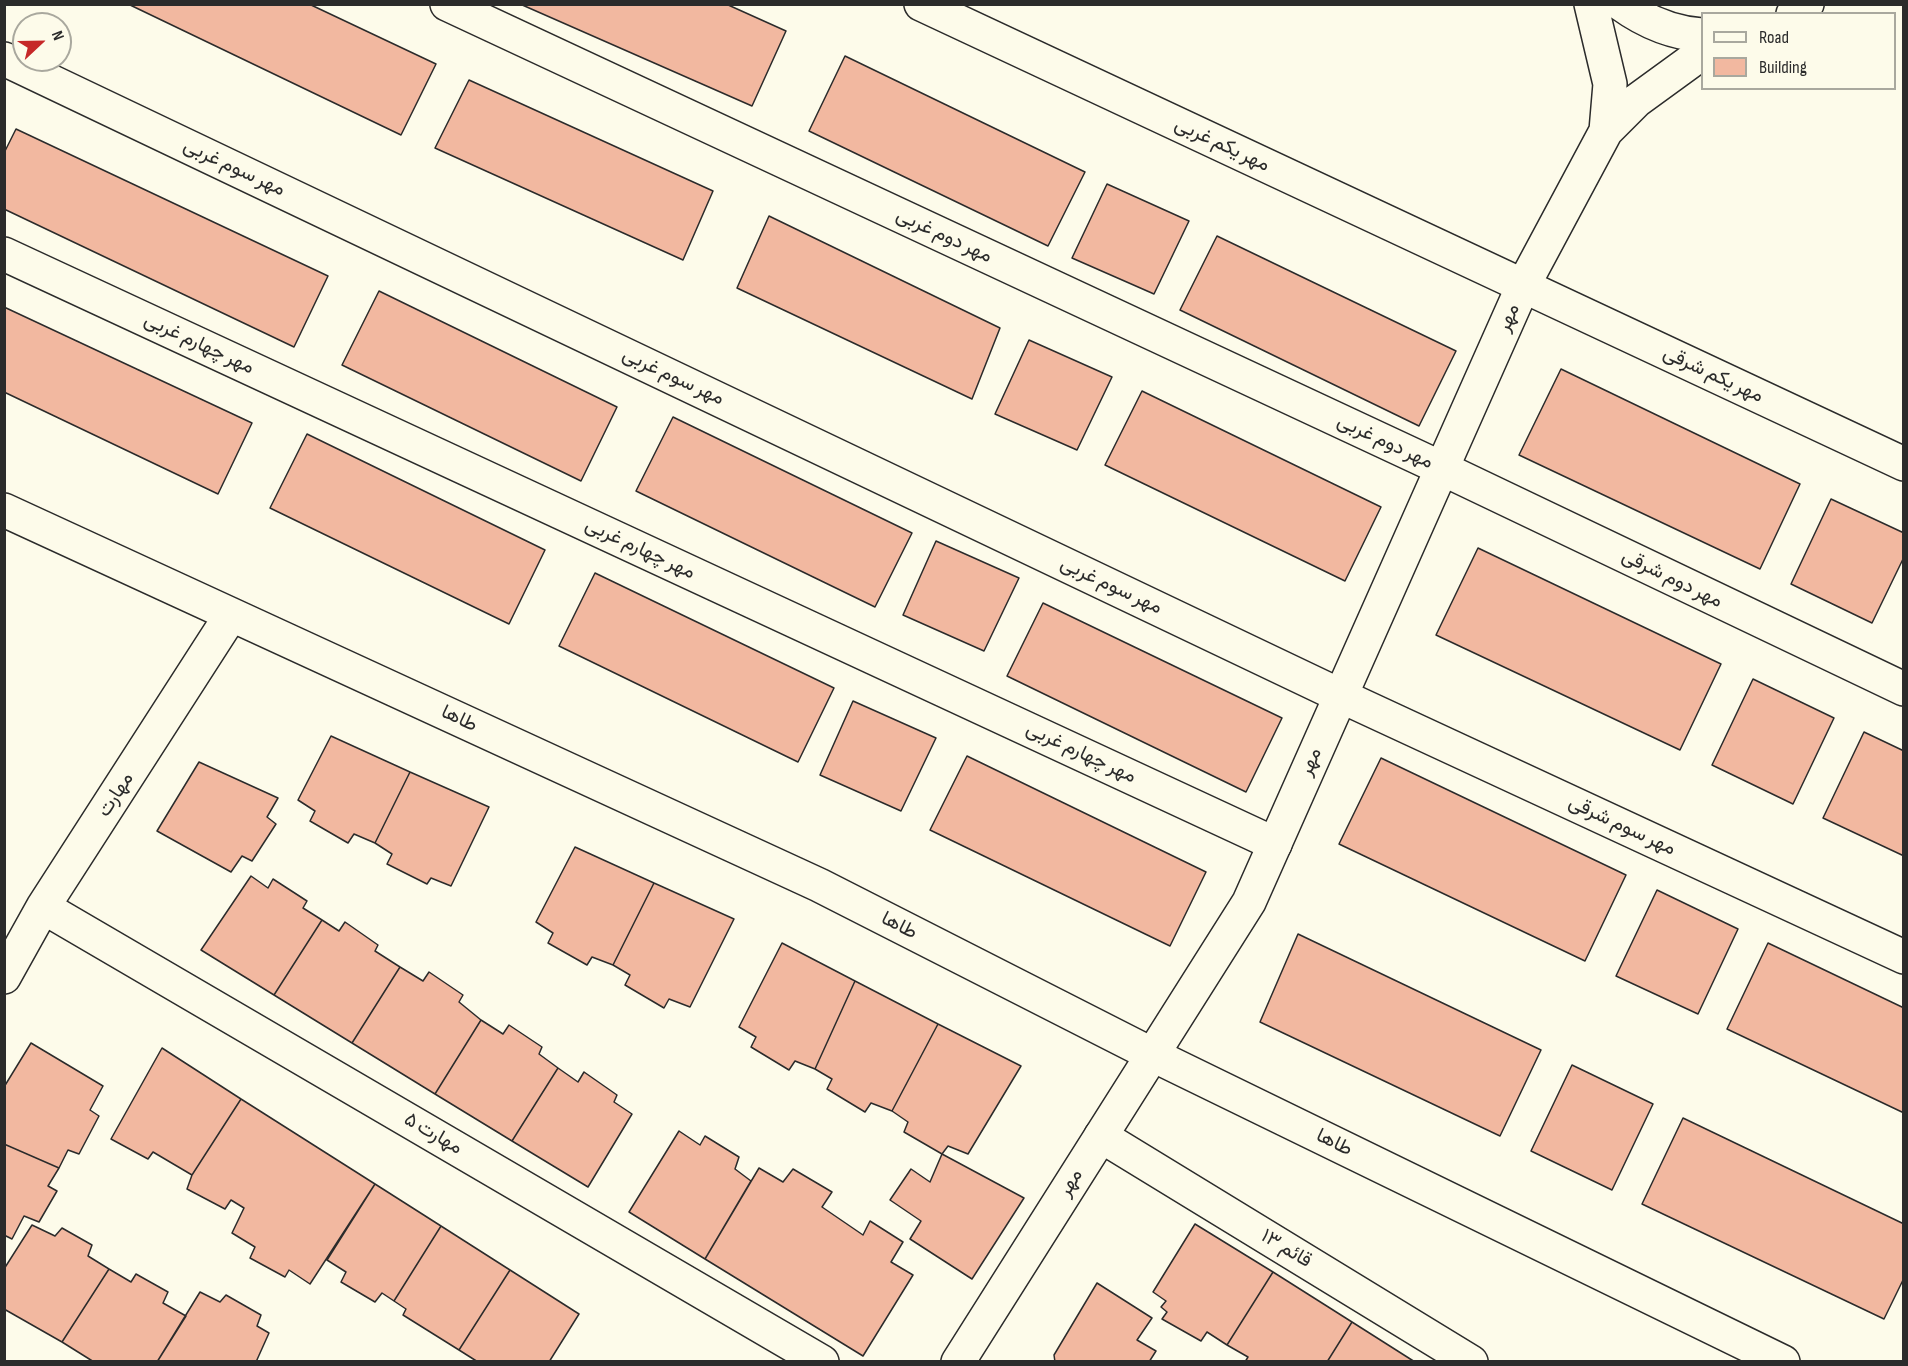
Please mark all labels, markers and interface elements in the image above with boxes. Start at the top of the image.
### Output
north arrow [12,12,72,72]
legend [1701,12,1896,90]
text: Road [1759,27,1789,48]
text: N [47,28,68,43]
text: Building [1759,57,1807,78]
street label: مهر یکم غربی [1171,113,1273,177]
street label: مهر سوم غربی [179,134,289,202]
street label: مهر دوم غربی [892,203,996,269]
street label: مهر [1492,300,1526,336]
street label: مهر چهارم غربی [140,308,258,380]
street label: مهر یکم شرقی [1659,341,1767,409]
street label: مهر سوم غربی [618,343,728,411]
street label: مهر دوم غربی [1333,409,1437,475]
street label: مهر چهارم غربی [581,513,699,585]
street label: مهر دوم شرقی [1618,544,1726,614]
street label: مهر سوم غربی [1056,552,1166,620]
street label: طاها [437,700,481,738]
street label: مهر چهارم غربی [1022,717,1140,789]
street label: مهر [1294,744,1328,780]
street label: مهارت [93,768,139,822]
street label: مهر سوم شرقی [1565,791,1679,861]
street label: طاها [877,907,921,945]
street label: مهارت ۵ [399,1108,467,1160]
street label: طاها [1312,1124,1356,1162]
street label: مهر [1053,1165,1089,1201]
street label: قائم ۱۳ [1256,1224,1316,1274]

